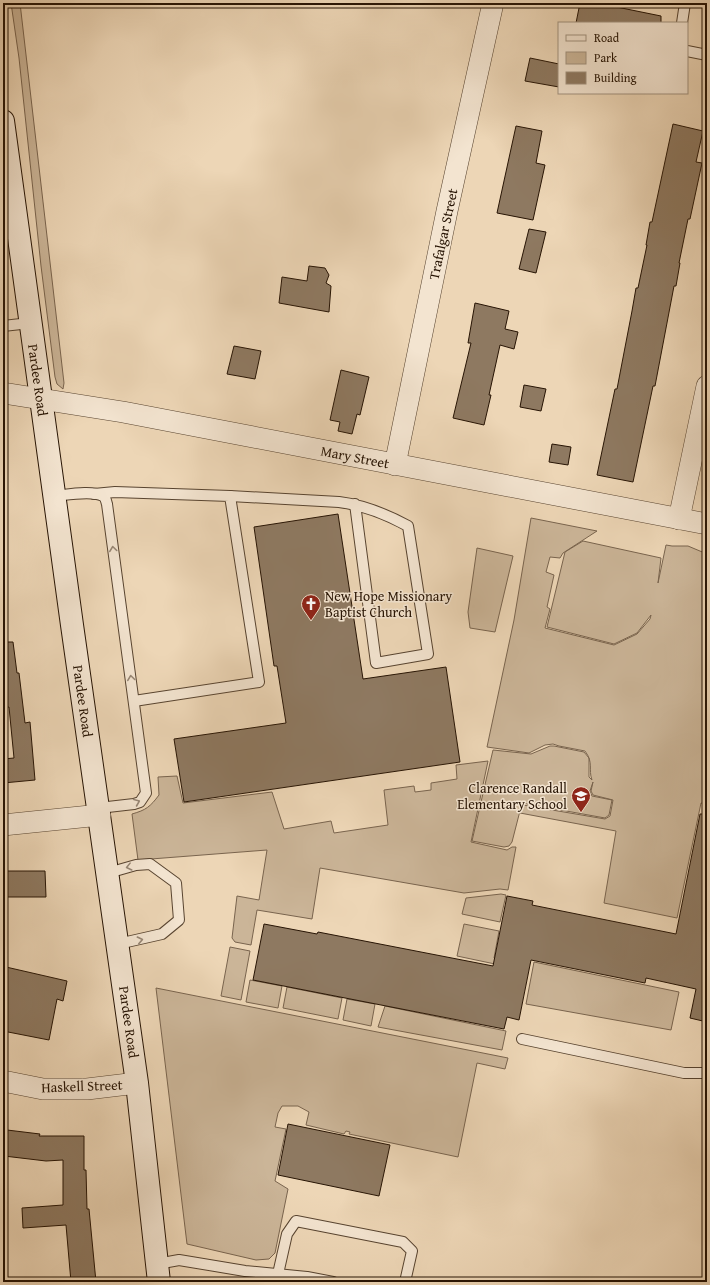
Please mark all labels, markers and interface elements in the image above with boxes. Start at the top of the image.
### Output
legend [558,22,688,94]
text: Road [594,29,620,46]
text: Park [594,49,618,66]
text: Building [594,69,637,86]
street label: Trafalgar Street [424,186,462,282]
street label: Pardee Road [23,343,53,418]
street label: Mary Street [319,441,391,473]
one-way arrow [109,546,118,552]
place label: New Hope Missionary Baptist Church [325,586,452,622]
church icon: New Hope Missionary Baptist Church [300,593,322,621]
street label: Pardee Road [68,664,98,739]
one-way arrow [127,675,136,681]
place label: Clarence Randall Elementary School [457,778,567,814]
school or university icon: Clarence Randall Elementary School [570,785,592,813]
one-way arrow [133,799,140,807]
one-way arrow [125,862,132,871]
one-way arrow [137,936,143,944]
street label: Pardee Road [114,985,144,1060]
street label: Haskell Street [41,1075,123,1097]

